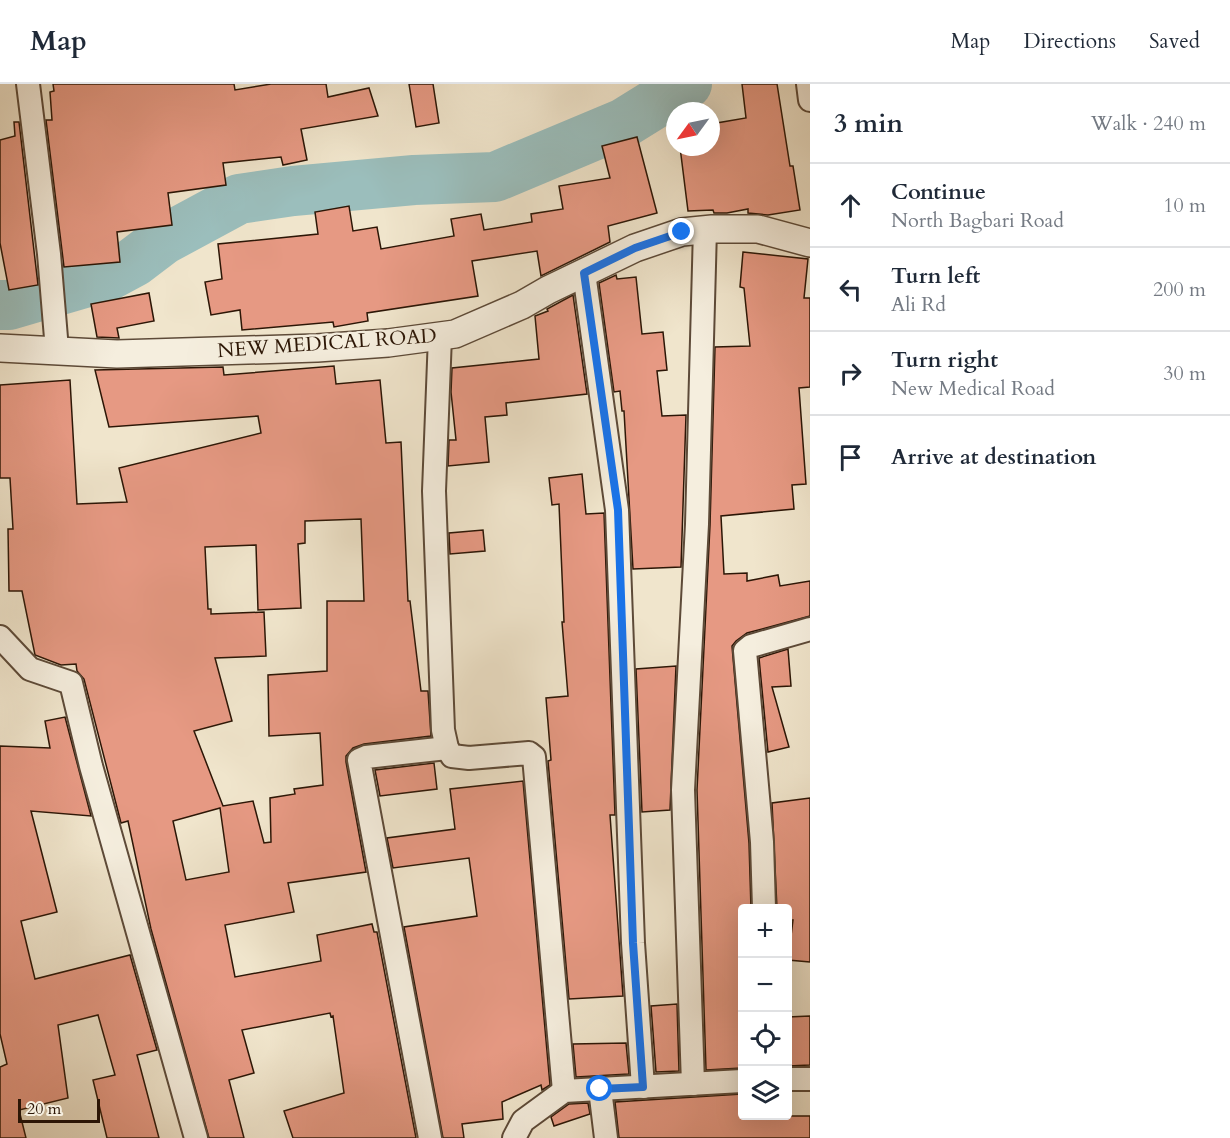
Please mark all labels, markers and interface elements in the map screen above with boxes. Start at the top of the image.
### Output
text: Map [30,22,87,60]
text: Map [950,27,990,56]
text: Directions [1023,27,1116,56]
text: Saved [1149,27,1200,56]
north arrow [666,102,720,156]
text: 3 min [834,106,903,141]
text: Walk · 240 m [1091,110,1206,137]
text: Continue [891,177,986,207]
icon: ahead [834,189,867,222]
text: 10 m [1163,192,1206,219]
text: North Bagbari Road [891,207,1064,234]
route end [668,218,694,244]
text: Turn left [891,261,980,291]
icon: left [834,273,867,306]
text: 200 m [1153,276,1206,303]
text: Ali Rd [891,291,946,318]
street label: NEW MEDICAL ROAD [216,322,438,364]
text: Turn right [891,345,998,375]
icon: right [834,357,867,390]
text: 30 m [1163,360,1206,387]
text: New Medical Road [891,375,1055,402]
icon: arrive [834,441,867,474]
text: Arrive at destination [891,442,1096,472]
map controls [738,904,792,1120]
button: + [738,904,792,958]
button: − [738,958,792,1012]
button: locate [738,1012,792,1066]
button: layers [738,1066,792,1120]
route start [586,1075,612,1101]
scale bar [18,1096,100,1124]
text: 20 m [27,1098,61,1120]

